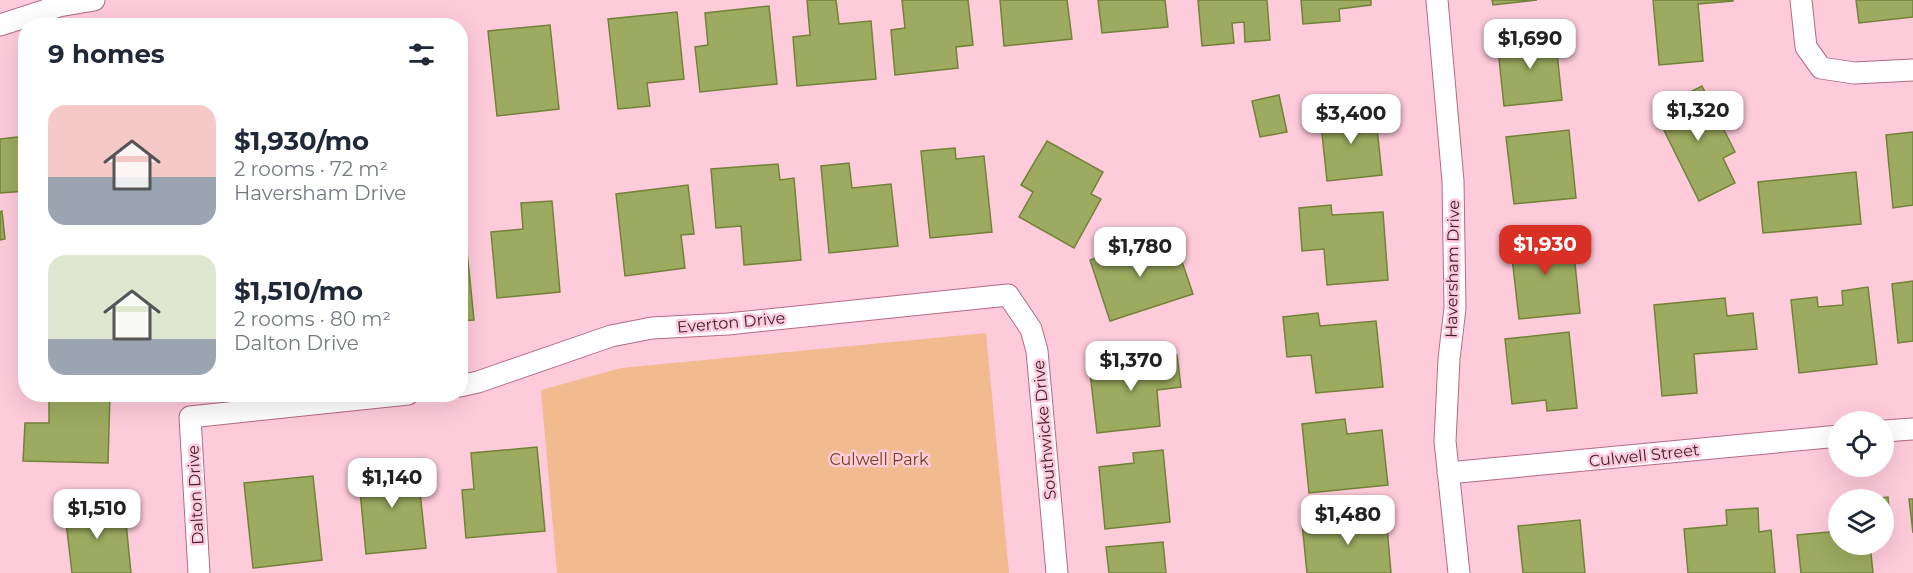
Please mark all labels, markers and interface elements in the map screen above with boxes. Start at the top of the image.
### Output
pin: $1,690 [1481,19,1579,70]
text: $1,690 [1498,26,1562,50]
text: 9 homes [48,38,165,70]
icon: filters [405,38,438,71]
pin: $1,320 [1649,91,1747,142]
pin: $3,400 [1302,94,1400,145]
text: $1,320 [1667,98,1729,122]
text: $3,400 [1316,101,1386,125]
text: $1,930/mo [234,125,369,157]
icon: home [96,129,168,201]
text: 2 rooms · 72 m² [234,157,388,181]
text: Haversham Drive [234,181,406,205]
street label: Haversham Drive [1442,200,1463,338]
pin: $1,930 [1496,225,1594,276]
pin: $1,780 [1091,227,1189,278]
text: $1,930 [1513,232,1577,256]
text: $1,780 [1108,234,1172,258]
text: $1,510/mo [234,275,363,307]
icon: home [96,279,168,351]
text: 2 rooms · 80 m² [234,307,391,331]
street label: Everton Drive [676,308,786,337]
text: Dalton Drive [234,331,359,355]
pin: $1,370 [1082,341,1180,392]
text: $1,370 [1099,348,1163,372]
street label: Southwicke Drive [1029,359,1060,501]
map controls [1828,411,1894,555]
button: locate [1828,411,1894,477]
street label: Culwell Street [1588,440,1701,471]
street label: Dalton Drive [183,445,208,545]
park label: Culwell Park [830,450,929,469]
pin: $1,140 [343,458,441,509]
text: $1,140 [362,465,422,489]
pin: $1,510 [48,489,146,540]
button: layers [1828,489,1894,555]
pin: $1,480 [1299,495,1397,546]
text: $1,510 [68,496,126,520]
text: $1,480 [1315,502,1381,526]

